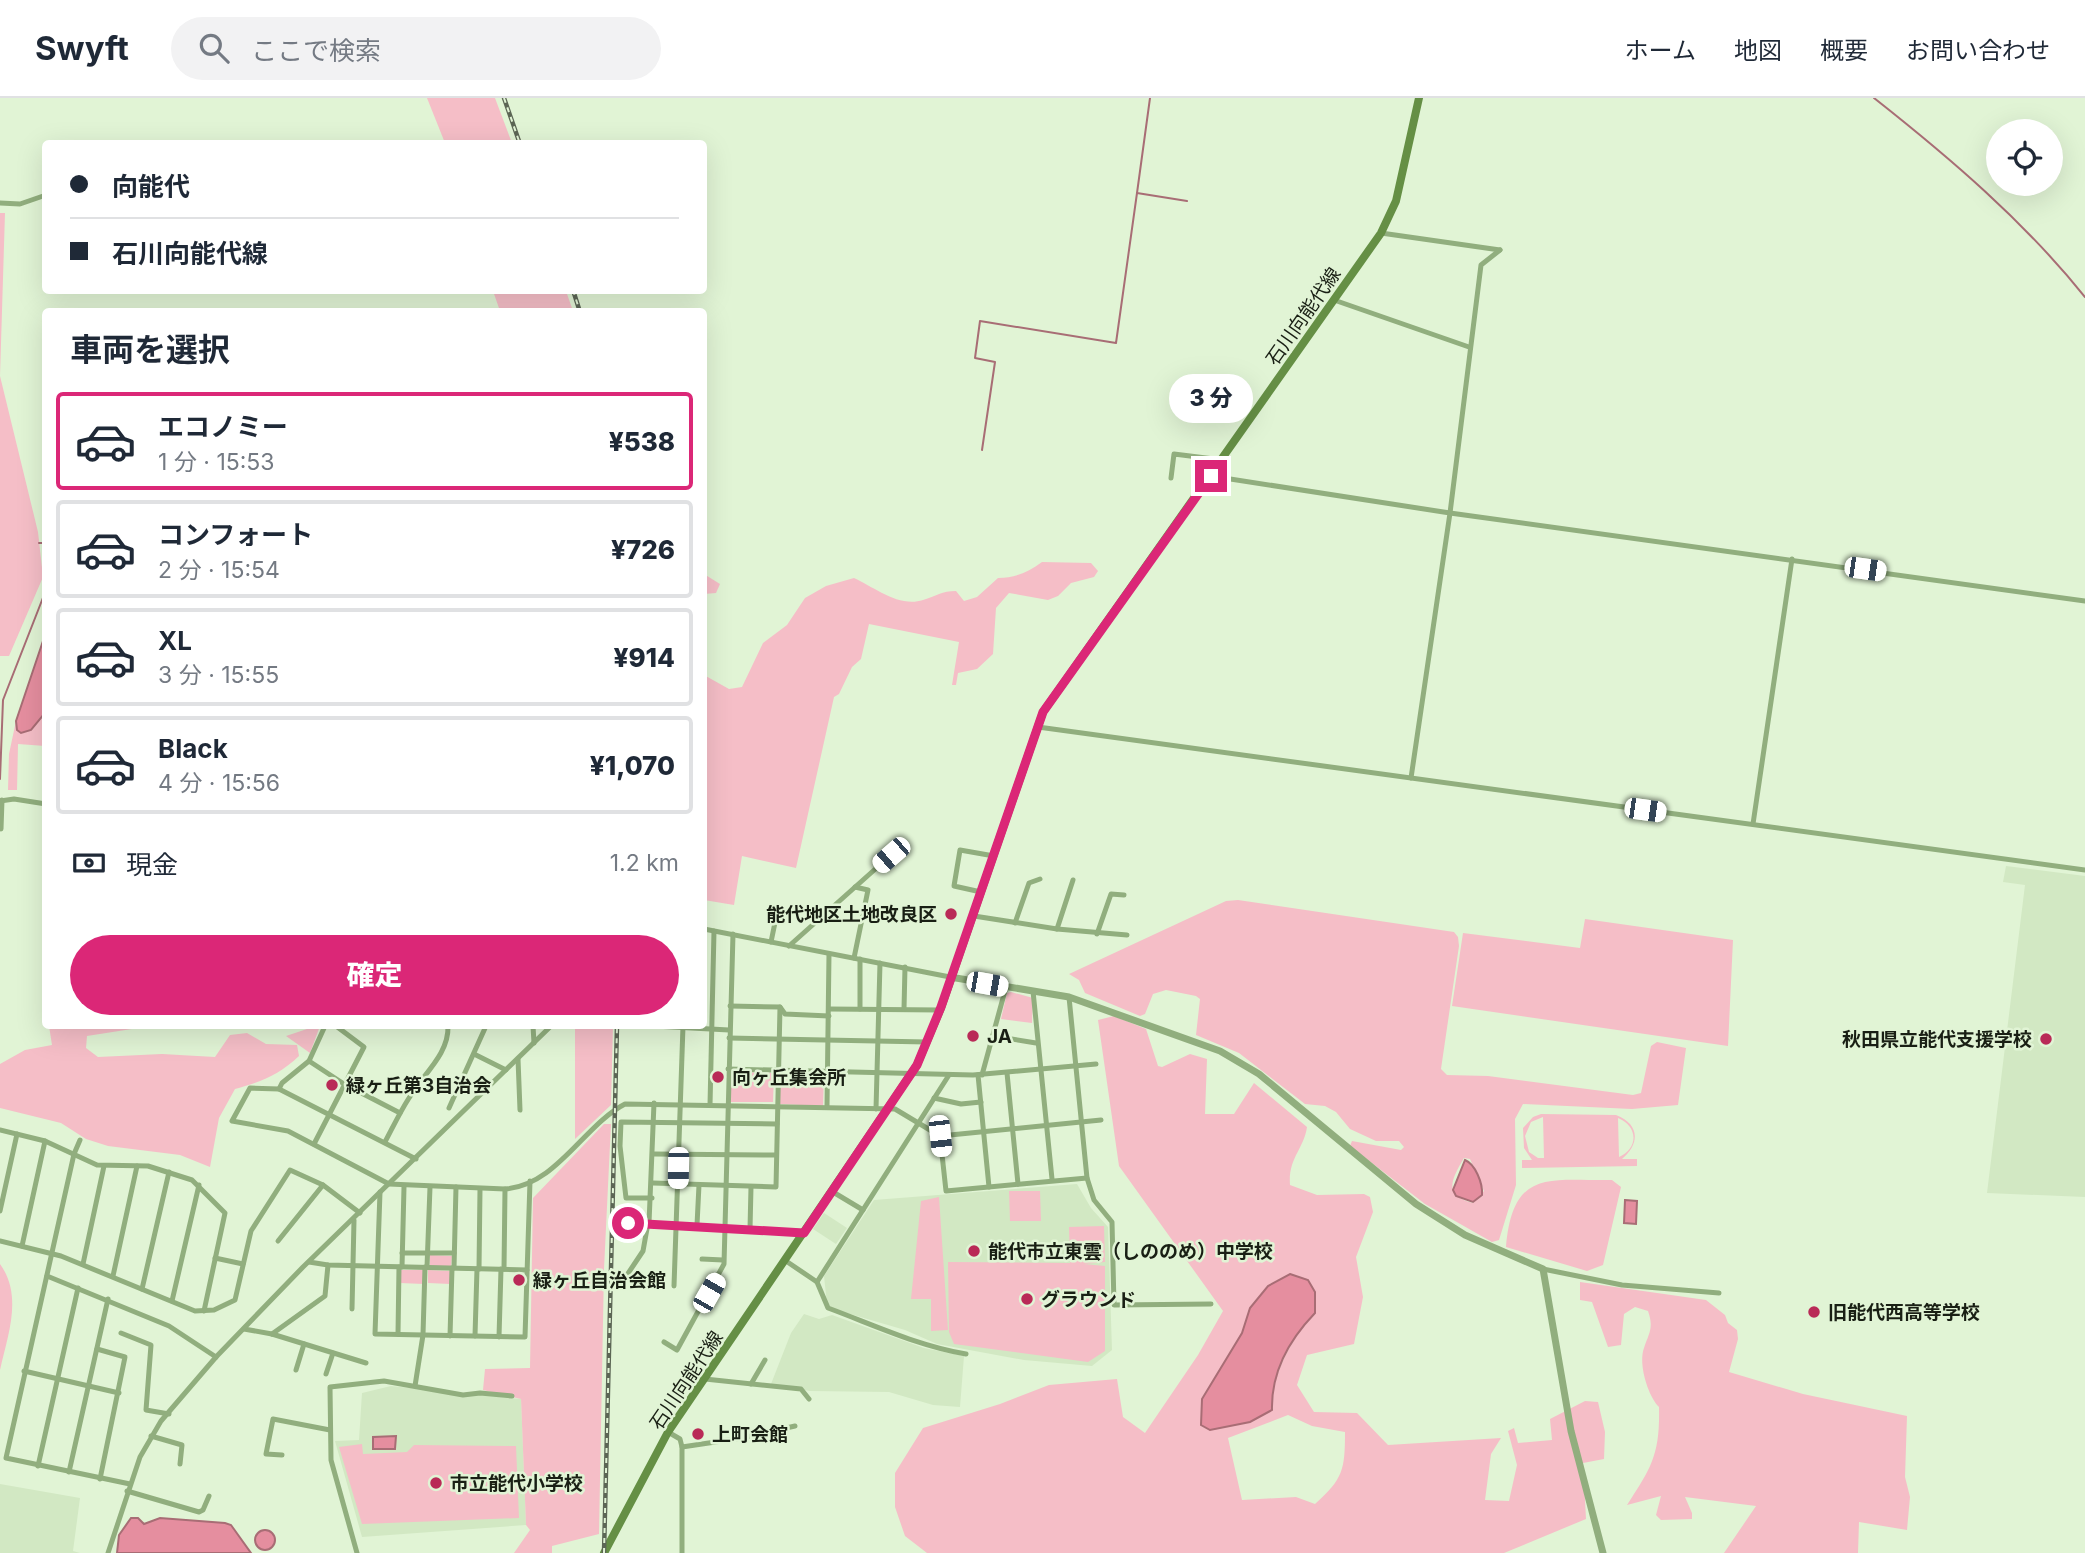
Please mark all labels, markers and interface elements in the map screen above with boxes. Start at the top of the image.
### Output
search box [171,17,661,80]
text: Swyft [35,28,129,68]
icon: search [195,29,233,67]
text: ここで検索 [251,35,381,66]
text: ホーム [1625,36,1696,65]
text: 地図 [1734,36,1782,65]
text: 概要 [1820,36,1868,65]
text: お問い合わせ [1906,36,2050,65]
map controls [1986,119,2063,196]
button: locate [1986,119,2063,196]
text: 向能代 [112,171,190,202]
text: 石川向能代線 [112,238,268,269]
street label: 石川向能代線 [1261,263,1346,370]
text: 車両を選択 [70,330,230,369]
callout: 3 分 [1169,374,1253,424]
text: 3 分 [1189,384,1233,412]
icon: car [74,410,137,473]
text: エコノミー [158,411,288,442]
text: ¥538 [609,426,675,457]
text: 1 分 · 15:53 [158,448,275,476]
route end [1195,460,1227,492]
icon: car [74,518,137,581]
text: コンフォート [158,519,313,550]
text: ¥726 [611,534,675,565]
text: 2 分 · 15:54 [158,556,280,584]
car [1843,556,1888,582]
text: XL [158,625,192,656]
icon: car [74,626,137,689]
text: ¥914 [613,642,675,673]
text: 3 分 · 15:55 [158,661,279,689]
text: Black [158,733,228,764]
icon: car [74,734,137,797]
text: ¥1,070 [590,750,675,781]
text: 4 分 · 15:56 [158,769,280,797]
car [1623,797,1668,823]
car [869,833,914,877]
icon: cash [70,844,108,882]
text: 現金 [126,849,178,880]
text: 1.2 km [610,849,679,877]
place label: 能代地区土地改良区 [766,903,937,926]
marker: 能代地区土地改良区 [943,906,959,922]
button: 確定 [70,935,679,1015]
car [965,970,1010,998]
place label: JA [987,1025,1012,1048]
marker: JA [965,1028,981,1044]
place label: 秋田県立能代支援学校 [1842,1028,2032,1051]
marker: 秋田県立能代支援学校 [2038,1031,2054,1047]
place label: 向ヶ丘集会所 [732,1066,846,1089]
marker: 向ヶ丘集会所 [710,1069,726,1085]
place label: 緑ヶ丘第3自治会 [346,1074,491,1097]
marker: 緑ヶ丘第3自治会 [324,1077,340,1093]
car [928,1114,953,1158]
car [668,1147,689,1189]
route start [612,1207,644,1239]
place label: 能代市立東雲（しののめ）中学校 [988,1240,1273,1263]
marker: 能代市立東雲（しののめ）中学校 [966,1243,982,1259]
place label: 緑ヶ丘自治会館 [533,1269,666,1292]
car [690,1270,729,1316]
marker: 緑ヶ丘自治会館 [511,1272,527,1288]
place label: グラウンド [1041,1288,1136,1311]
marker: グラウンド [1019,1291,1035,1307]
place label: 旧能代西高等学校 [1828,1301,1980,1324]
marker: 旧能代西高等学校 [1806,1304,1822,1320]
street label: 石川向能代線 [645,1327,728,1434]
place label: 上町会館 [712,1423,788,1446]
marker: 上町会館 [690,1426,706,1442]
place label: 市立能代小学校 [450,1472,583,1495]
marker: 市立能代小学校 [428,1475,444,1491]

